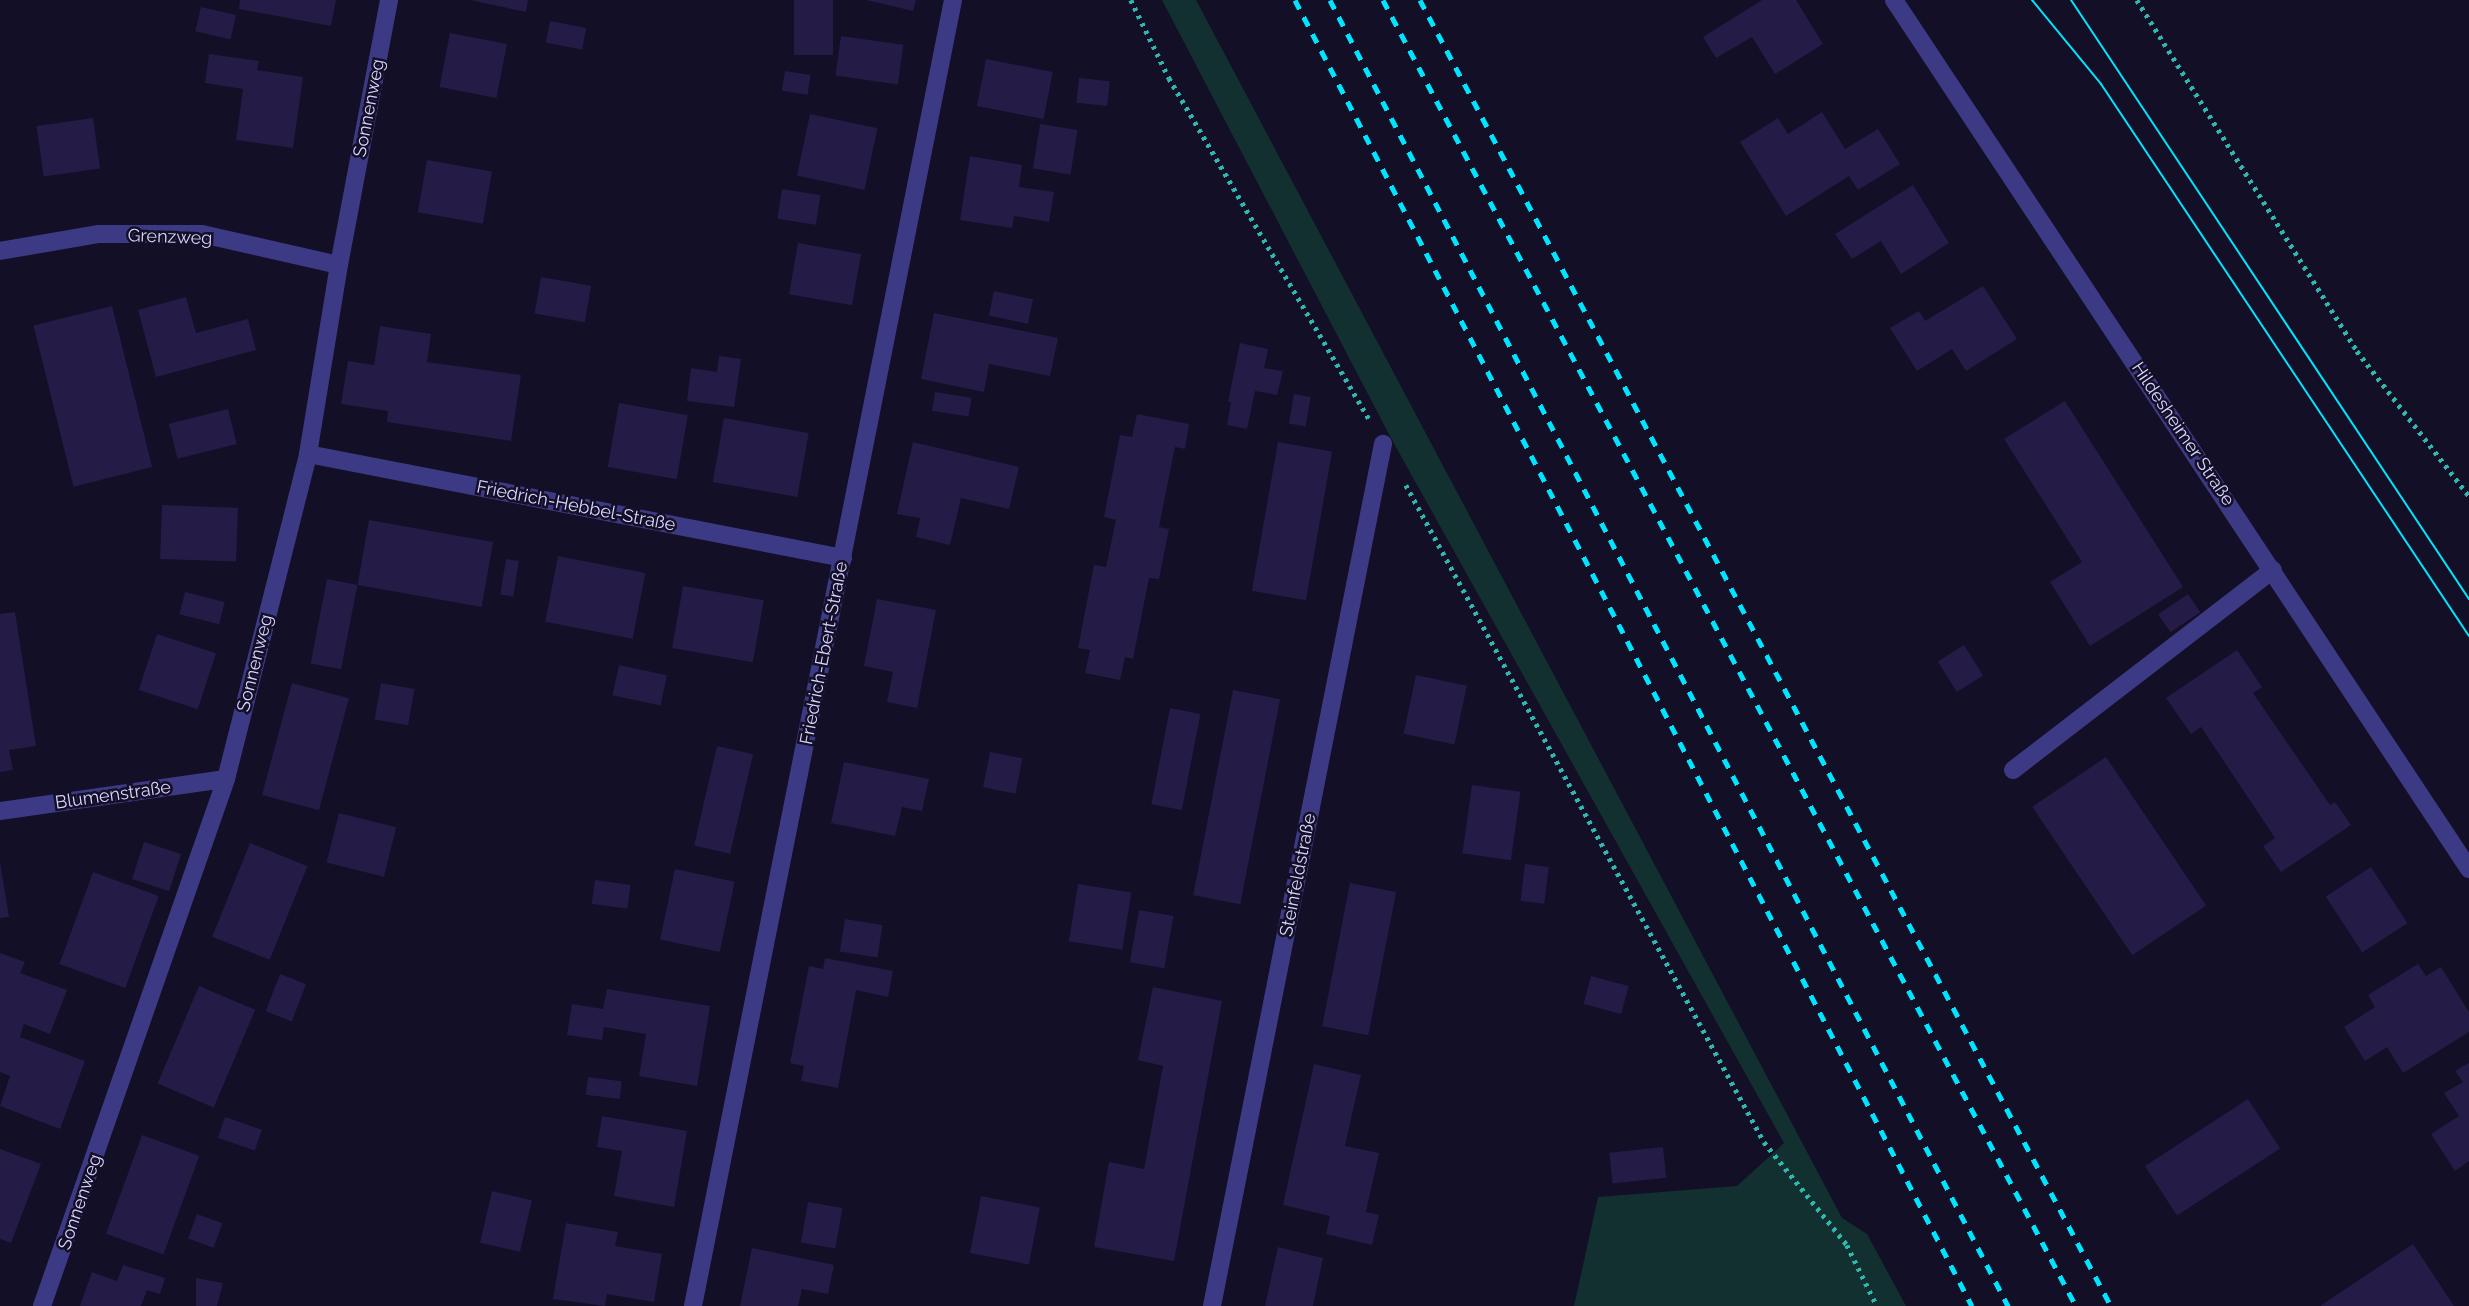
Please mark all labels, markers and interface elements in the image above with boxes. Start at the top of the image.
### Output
street label: Sonnenweg [349,57,389,159]
street label: Grenzweg [127,225,213,249]
street label: Hildesheimer Straße [2127,358,2239,510]
street label: Friedrich-Hebbel-Straße [475,476,677,536]
street label: Friedrich-Ebert-Straße [796,560,852,746]
street label: Sonnenweg [232,612,278,714]
street label: Blumenstraße [54,776,172,814]
street label: Steinfeldstraße [1275,812,1321,938]
street label: Sonnenweg [54,1151,106,1253]

